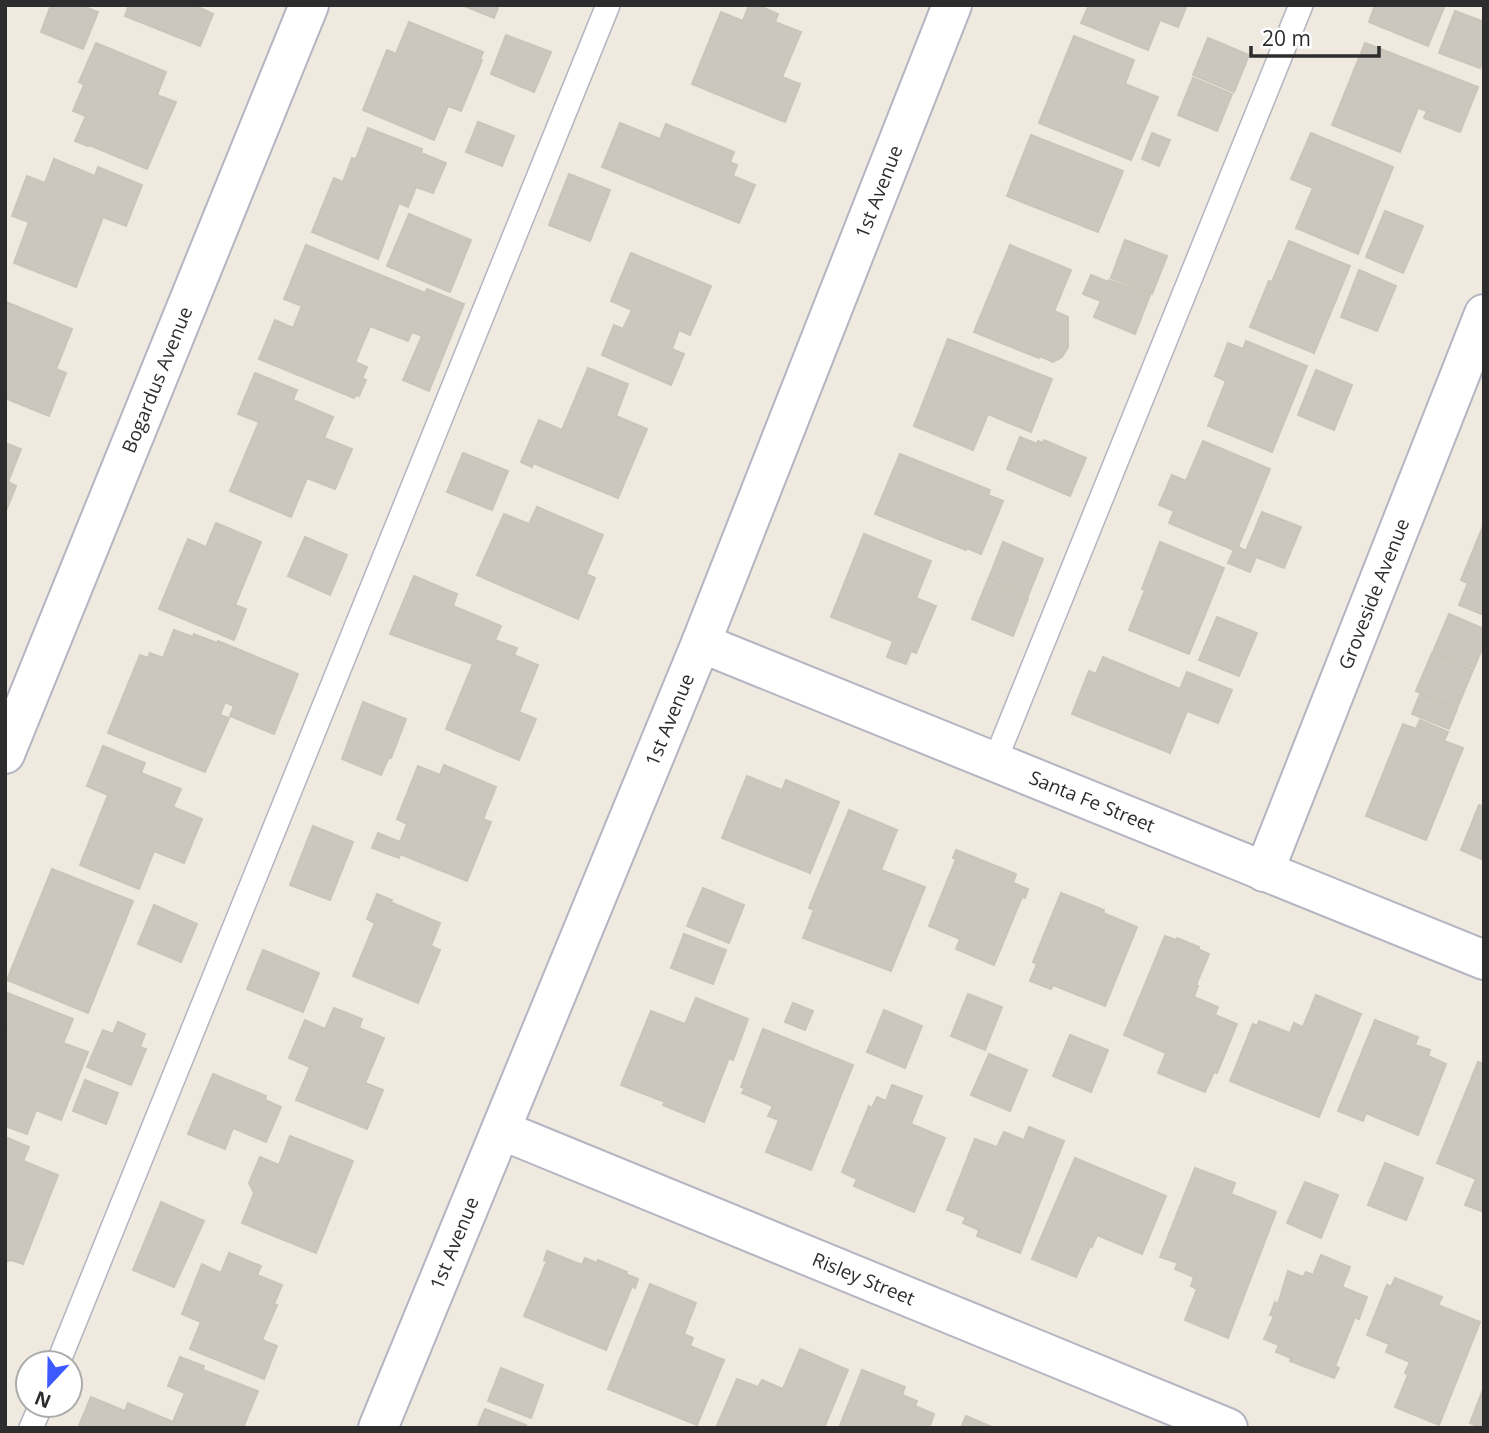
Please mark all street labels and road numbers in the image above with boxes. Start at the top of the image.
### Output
street label: 1st Avenue [849,141,909,242]
street label: Bogardus Avenue [116,303,198,457]
street label: Groveside Avenue [1332,514,1415,673]
street label: 1st Avenue [639,669,700,770]
street label: Santa Fe Street [1025,764,1159,839]
street label: 1st Avenue [423,1193,485,1293]
street label: Risley Street [809,1246,919,1311]

